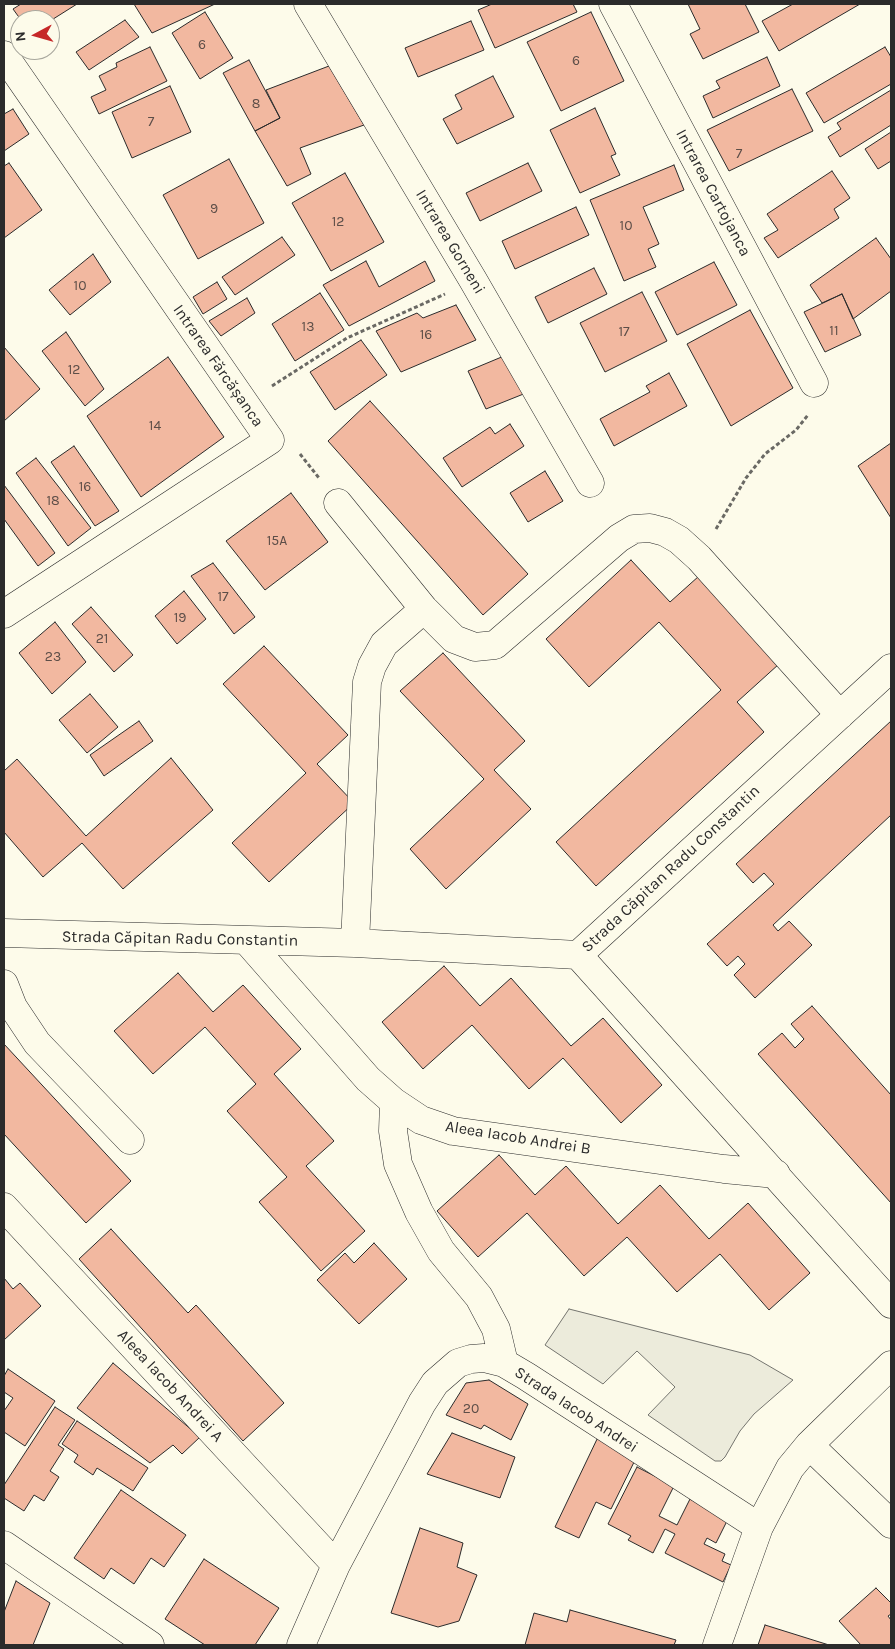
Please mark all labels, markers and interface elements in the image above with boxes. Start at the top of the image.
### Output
north arrow [10,10,60,60]
text: N [12,31,30,42]
house number: 6 [198,37,206,53]
house number: 6 [572,53,580,69]
house number: 8 [252,96,260,112]
house number: 7 [148,114,154,130]
street label: Intrarea Cartojanca [671,126,755,260]
house number: 7 [736,146,742,162]
street label: Intrarea Gorneni [411,186,489,298]
house number: 9 [210,201,218,217]
house number: 12 [332,214,344,230]
house number: 10 [620,218,632,234]
house number: 10 [74,278,86,294]
street label: Intrarea Fărcășanca [169,301,267,431]
house number: 13 [302,319,314,335]
house number: 11 [829,323,839,339]
house number: 17 [618,324,630,340]
house number: 16 [420,327,432,343]
house number: 12 [68,362,80,378]
house number: 14 [149,418,161,434]
house number: 16 [79,479,91,495]
house number: 18 [46,493,60,509]
house number: 15A [267,533,287,549]
house number: 17 [217,589,229,605]
house number: 19 [174,610,186,626]
house number: 21 [96,631,108,647]
house number: 23 [45,649,61,665]
street label: Strada Căpitan Radu Constantin [578,781,764,957]
street label: Strada Căpitan Radu Constantin [62,927,298,951]
street label: Aleea Iacob Andrei B [444,1117,592,1159]
street label: Aleea Iacob Andrei A [113,1326,227,1446]
street label: Strada Iacob Andrei [511,1363,641,1457]
house number: 20 [463,1401,479,1417]

